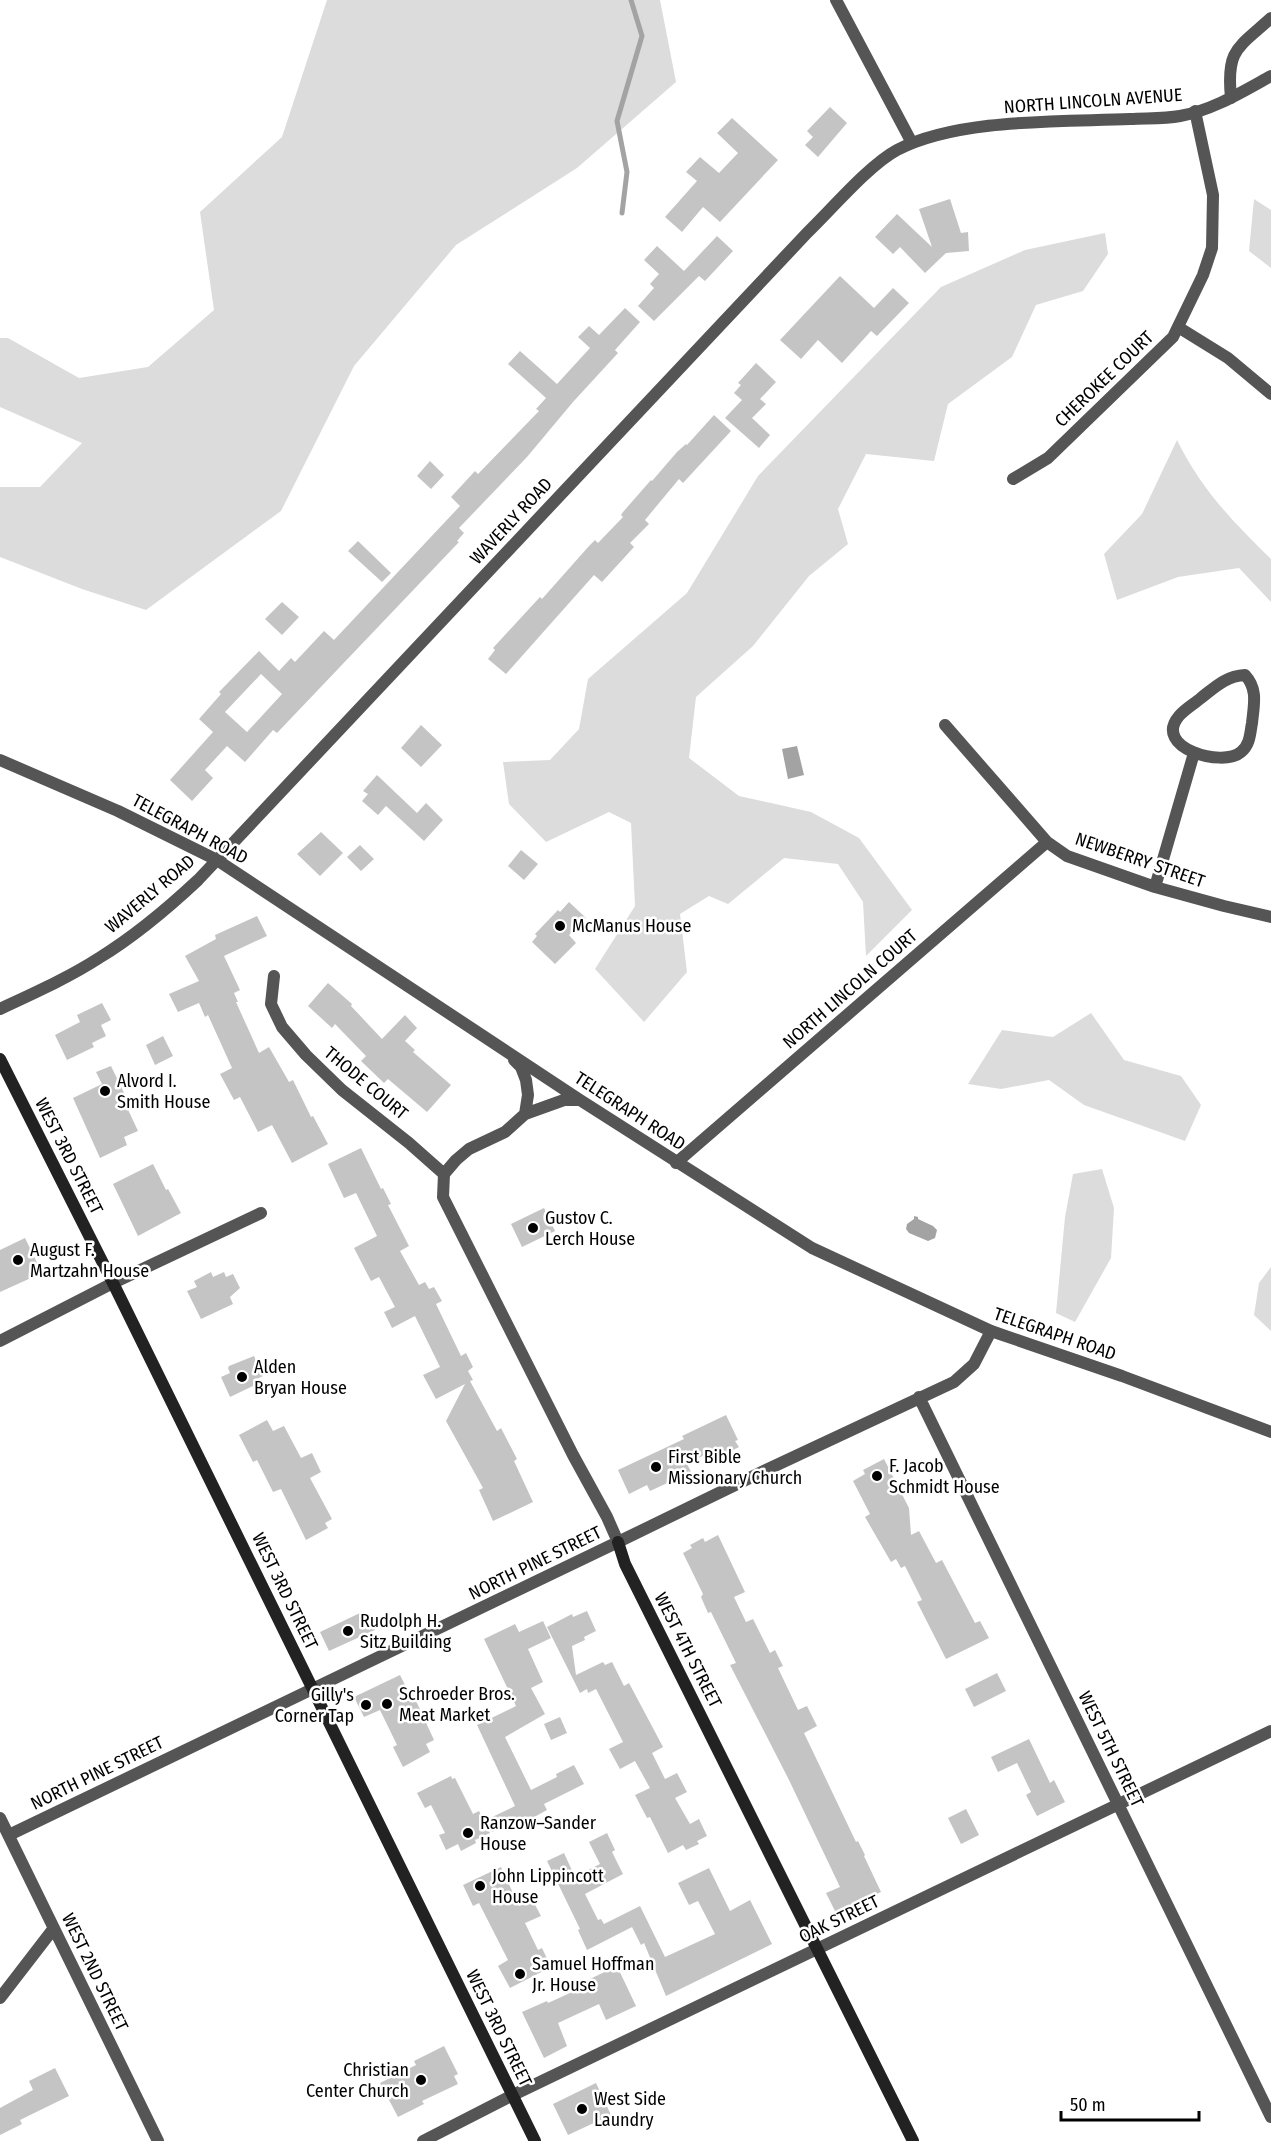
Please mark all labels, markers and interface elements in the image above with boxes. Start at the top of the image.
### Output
street label: NORTH LINCOLN AVENUE [1003,84,1183,118]
street label: CHEROKEE COURT [1050,326,1158,432]
street label: WAVERLY ROAD [465,473,557,569]
street label: TELEGRAPH ROAD [128,789,252,869]
street label: NEWBERRY STREET [1072,828,1208,893]
street label: WAVERLY ROAD [101,850,199,938]
place label: McManus House [572,915,691,937]
marker: McManus House [553,919,567,933]
street label: NORTH LINCOLN COURT [778,924,922,1053]
street label: THODE COURT [320,1042,413,1125]
street label: TELEGRAPH ROAD [570,1067,690,1155]
place label: Alvord I. Smith House [117,1070,210,1113]
marker: Alvord I. Smith House [98,1084,112,1098]
street label: WEST 3RD STREET [30,1094,108,1218]
place label: Gustov C. Lerch House [545,1207,635,1250]
marker: Gustov C. Lerch House [526,1221,540,1235]
place label: August F. Martzahn House [30,1239,149,1282]
marker: August F. Martzahn House [11,1253,25,1267]
street label: TELEGRAPH ROAD [991,1303,1119,1365]
place label: Alden Bryan House [254,1356,347,1399]
marker: Alden Bryan House [235,1370,249,1384]
place label: First Bible Missionary Church [668,1446,802,1489]
place label: F. Jacob Schmidt House [889,1455,1000,1498]
marker: First Bible Missionary Church [649,1460,663,1474]
marker: F. Jacob Schmidt House [870,1469,884,1483]
street label: NORTH PINE STREET [465,1521,605,1605]
street label: WEST 3RD STREET [247,1529,323,1654]
street label: WEST 4TH STREET [650,1589,727,1712]
place label: Rudolph H. Sitz Building [360,1610,452,1653]
marker: Rudolph H. Sitz Building [341,1624,355,1638]
place label: Schroeder Bros. Meat Market [399,1683,515,1726]
place label: Gilly's Corner Tap [275,1684,354,1727]
street label: WEST 5TH STREET [1074,1688,1149,1811]
marker: Schroeder Bros. Meat Market [380,1697,394,1711]
marker: Gilly's Corner Tap [359,1698,373,1712]
street label: NORTH PINE STREET [27,1731,167,1815]
place label: Ranzow–Sander House [480,1812,597,1855]
marker: Ranzow–Sander House [461,1826,475,1840]
place label: John Lippincott House [492,1865,604,1908]
marker: John Lippincott House [473,1879,487,1893]
street label: OAK STREET [795,1890,883,1948]
street label: WEST 2ND STREET [57,1910,133,2035]
place label: Samuel Hoffman Jr. House [532,1953,654,1996]
street label: WEST 3RD STREET [461,1966,537,2091]
marker: Samuel Hoffman Jr. House [513,1967,527,1981]
place label: Christian Center Church [306,2059,409,2102]
marker: Christian Center Church [414,2073,428,2087]
scale bar [1061,2084,1199,2122]
place label: West Side Laundry [594,2088,666,2131]
text: 50 m [1070,2094,1106,2116]
marker: West Side Laundry [575,2102,589,2116]

